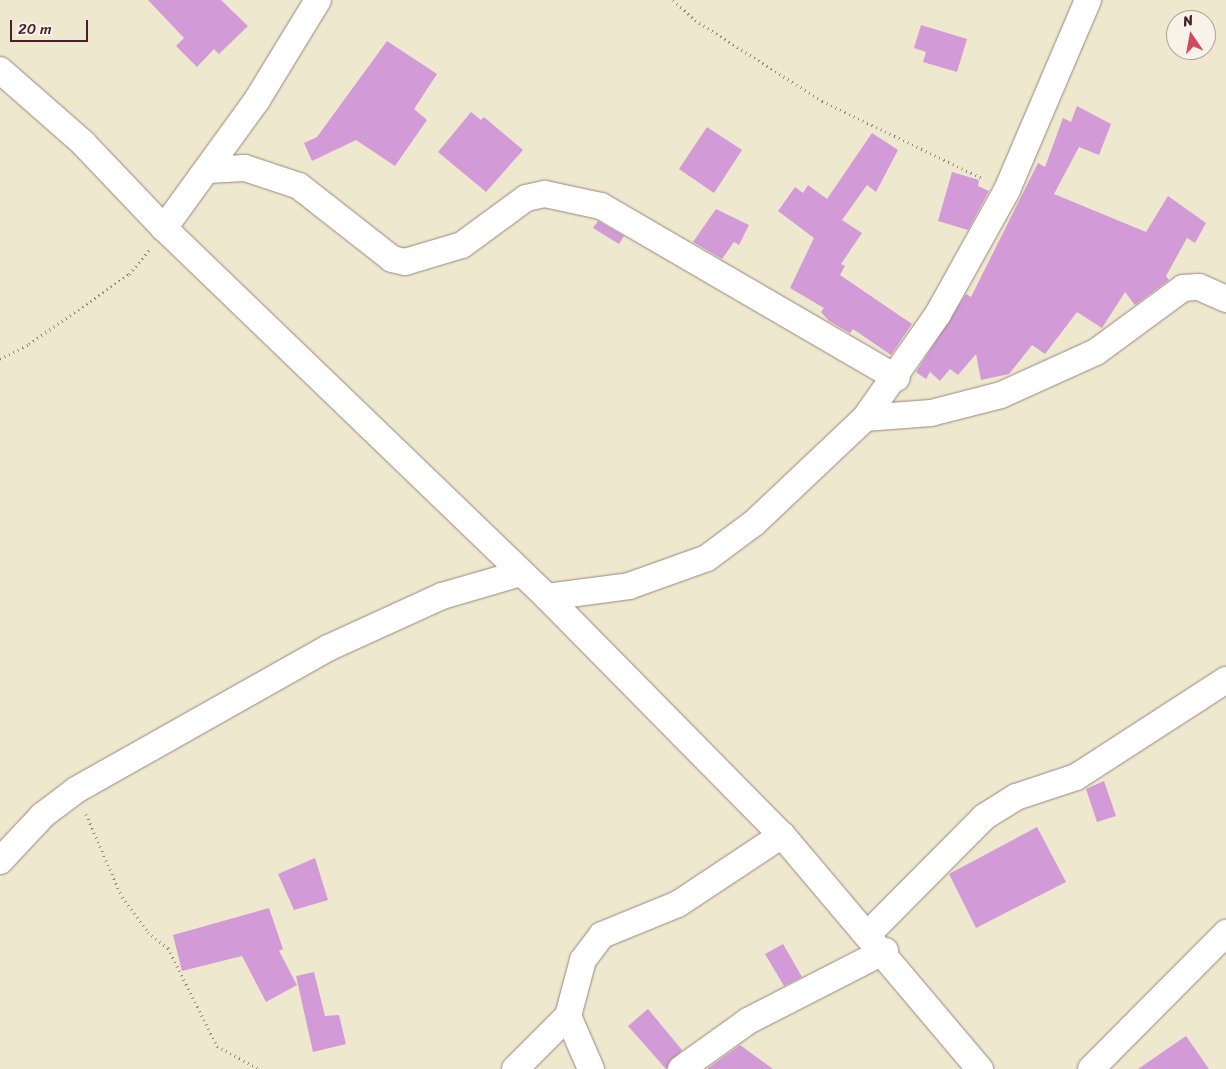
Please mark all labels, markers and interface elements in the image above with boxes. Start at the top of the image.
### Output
text: N [1181,8,1195,34]
scale bar [12,10,90,42]
north arrow [1166,10,1216,60]
text: 20 m [18,16,52,42]

